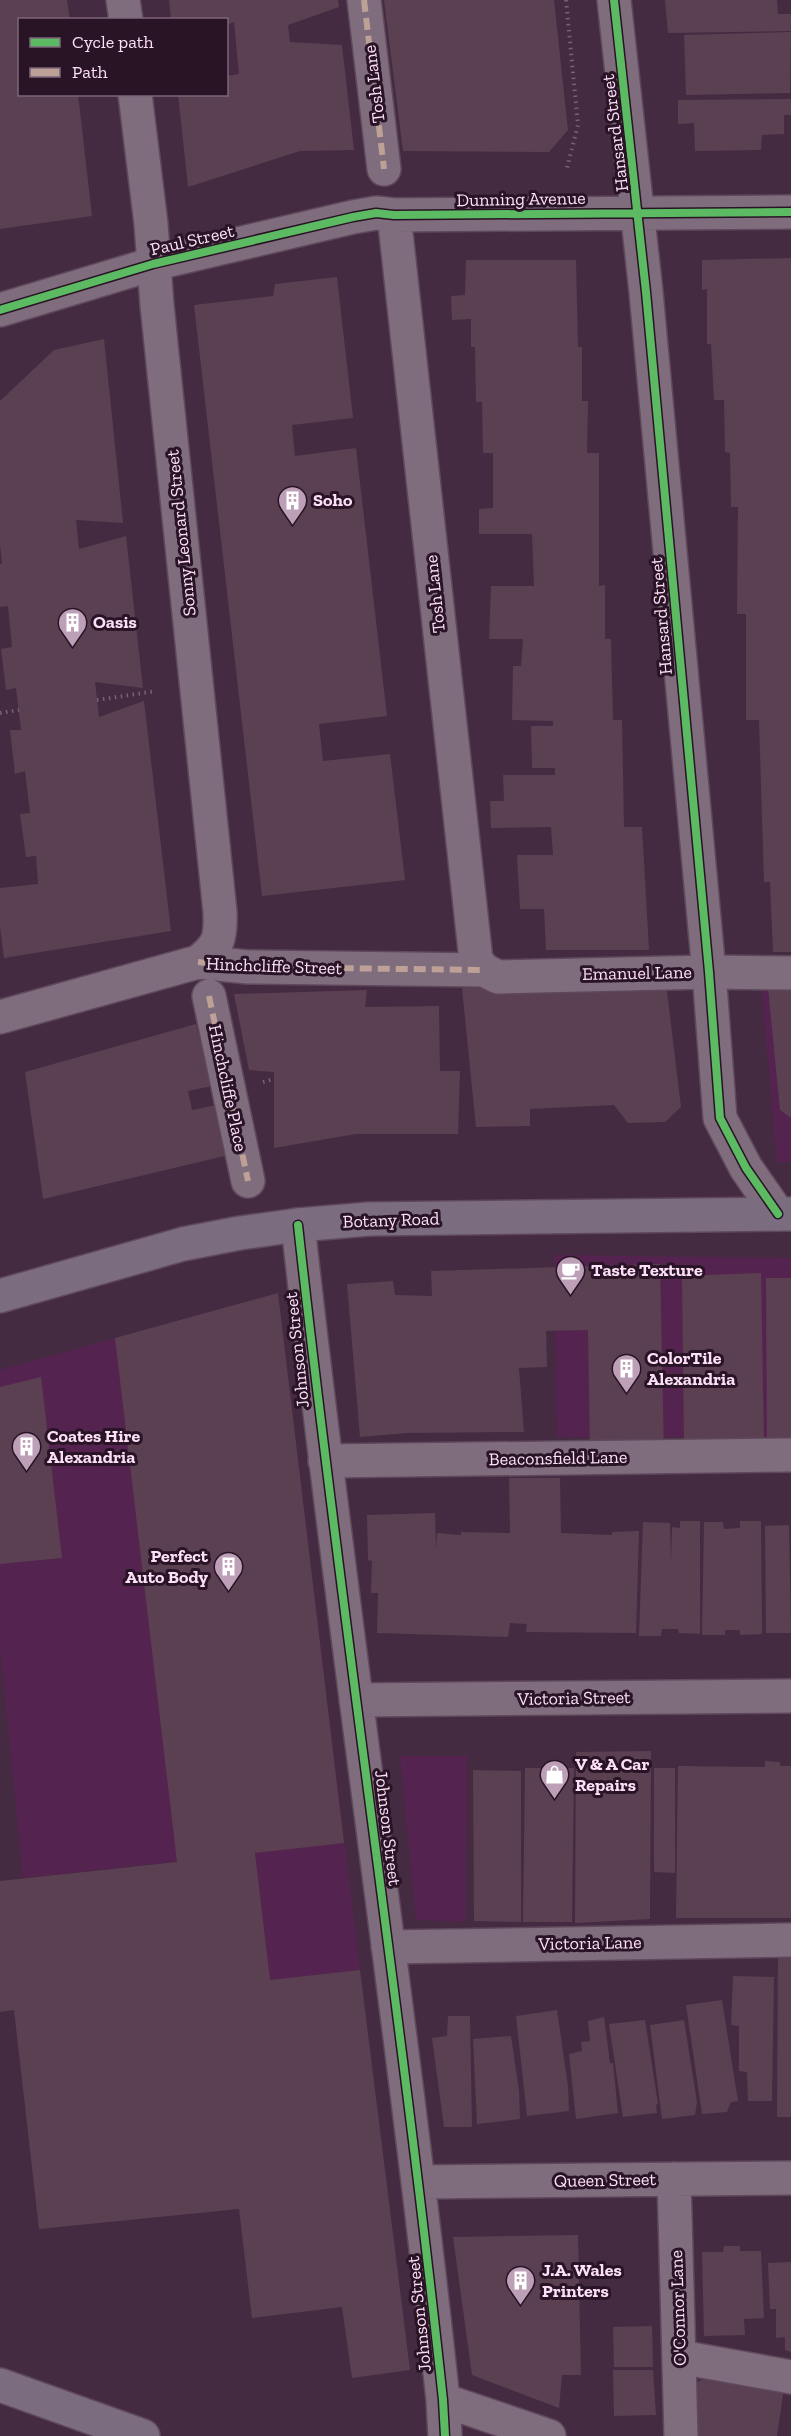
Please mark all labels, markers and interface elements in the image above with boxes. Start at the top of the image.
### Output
legend [18,18,228,96]
text: Cycle path [72,31,154,53]
street label: Tosh Lane [358,44,390,124]
text: Path [72,61,108,83]
street label: Hansard Street [597,73,633,193]
street label: Dunning Avenue [456,187,586,211]
street label: Paul Street [148,220,236,260]
street label: Sonny Leonard Street [161,448,201,617]
building icon: Soho [276,484,308,526]
place label: Soho [313,489,353,511]
street label: Tosh Lane [420,554,450,634]
street label: Hansard Street [645,556,677,676]
building icon: Oasis [56,606,88,648]
place label: Oasis [93,611,137,633]
street label: Hinchcliffe Street [205,953,343,979]
street label: Emanuel Lane [582,961,692,985]
street label: Hinchcliffe Place [204,1022,252,1154]
street label: Botany Road [342,1207,440,1233]
cafe icon: Taste Texture [554,1254,586,1296]
place label: Taste Texture [591,1259,703,1281]
street label: Johnson Street [280,1291,314,1409]
place label: ColorTile Alexandria [647,1347,735,1390]
building icon: ColorTile Alexandria [610,1352,642,1394]
place label: Coates Hire Alexandria [47,1425,140,1468]
building icon: Coates Hire Alexandria [10,1430,42,1472]
street label: Beaconsfield Lane [489,1446,627,1470]
place label: Perfect Auto Body [125,1545,209,1588]
building icon: Perfect Auto Body [213,1550,245,1592]
street label: Victoria Street [516,1686,631,1710]
place label: V & A Car Repairs [575,1753,649,1796]
shop icon: V & A Car Repairs [538,1758,570,1800]
street label: Johnson Street [370,1769,406,1887]
street label: Victoria Lane [537,1931,642,1955]
street label: Queen Street [554,2168,657,2192]
street label: O'Connor Lane [665,2250,691,2366]
street label: Johnson Street [402,2255,436,2373]
place label: J.A. Wales Printers [542,2259,622,2302]
building icon: J.A. Wales Printers [505,2264,537,2306]

